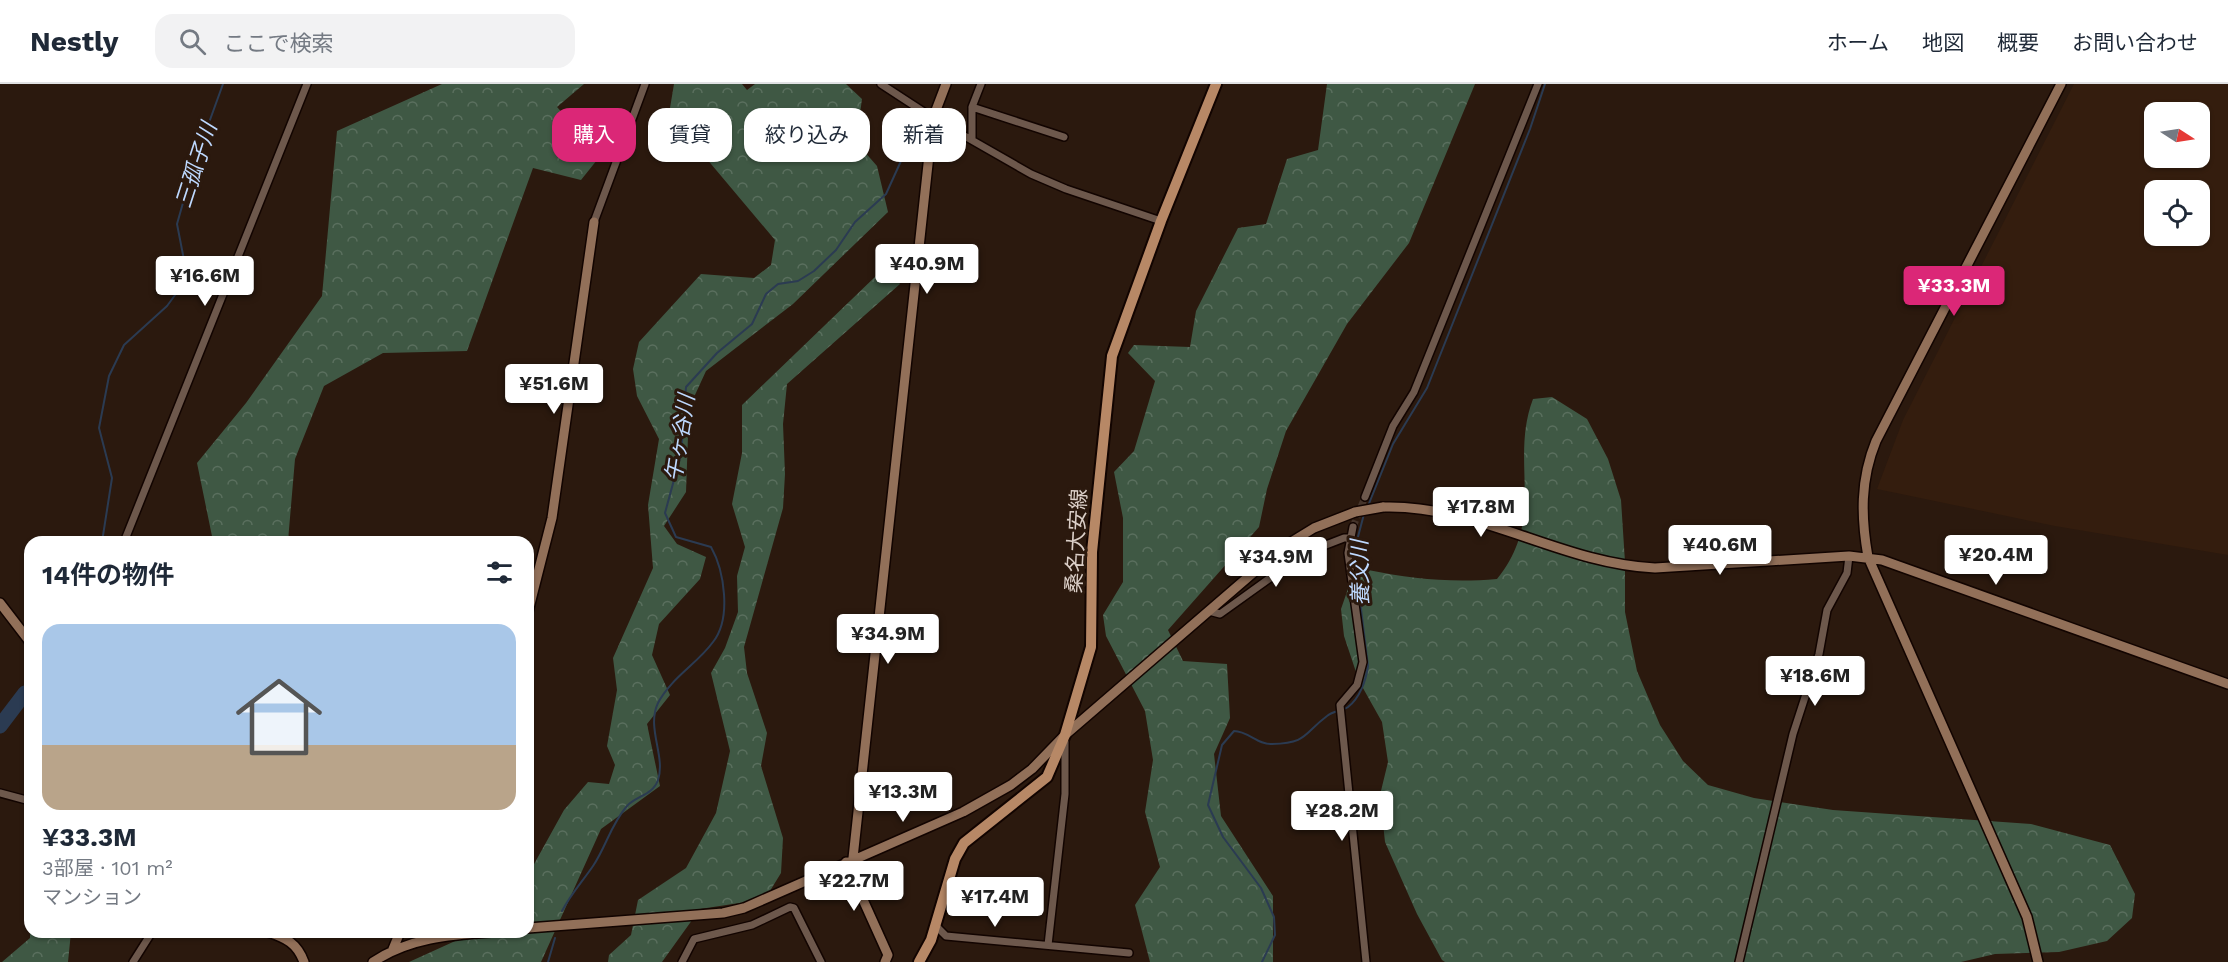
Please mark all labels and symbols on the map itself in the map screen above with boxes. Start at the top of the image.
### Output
north arrow [2144,102,2210,168]
water label: 三孤子川 [171,117,222,211]
pin: ¥40.9M [878,244,976,295]
pin: ¥16.6M [156,256,254,307]
pin: ¥33.3M [1905,266,2003,317]
pin: ¥51.6M [505,364,603,415]
water label: 午ヶ谷川 [661,391,700,483]
pin: ¥17.8M [1432,487,1530,538]
street label: 桑名大安線 [1061,488,1091,594]
pin: ¥40.6M [1671,525,1769,576]
pin: ¥20.4M [1947,535,2045,586]
pin: ¥34.9M [1227,537,1325,588]
water label: 養父川 [1347,538,1373,606]
pin: ¥34.9M [839,614,937,665]
pin: ¥18.6M [1766,656,1864,707]
pin: ¥13.3M [854,772,952,823]
pin: ¥28.2M [1293,791,1391,842]
pin: ¥22.7M [805,861,903,912]
pin: ¥17.4M [946,877,1044,928]

